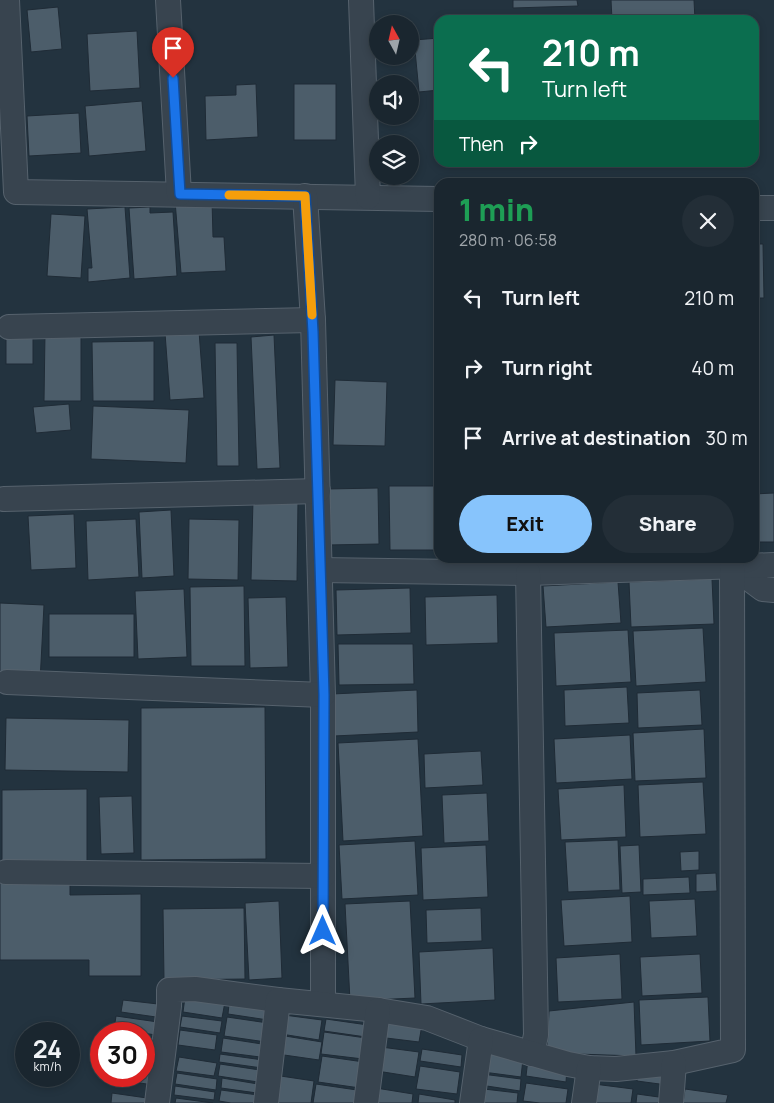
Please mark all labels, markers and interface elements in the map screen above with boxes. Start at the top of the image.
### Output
north arrow [369,15,419,65]
map controls [369,15,419,185]
pin [152,27,194,78]
text: 210 m [542,29,640,77]
icon: arrive [159,34,187,62]
icon: left [459,35,524,100]
text: Turn left [542,74,627,104]
button: sound [369,75,419,125]
icon: right [514,130,542,158]
text: Then [459,131,504,157]
button: layers [369,135,419,185]
text: 1 min [459,189,534,230]
button: close [682,195,734,247]
text: 280 m · 06:58 [459,229,557,251]
icon: left [459,284,487,312]
text: Turn left [502,285,580,311]
text: 210 m [684,285,734,311]
icon: right [459,354,487,382]
text: Turn right [502,355,592,381]
text: 40 m [691,355,734,381]
icon: arrive [459,424,487,452]
text: Arrive at destination [502,425,691,451]
text: 30 m [706,425,748,451]
button: Exit [459,495,592,553]
button: Share [602,495,734,553]
position arrow [296,904,348,956]
speed limit sign: 30 [90,1022,155,1087]
text: 24 [33,1031,62,1066]
text: km/h [34,1058,61,1075]

